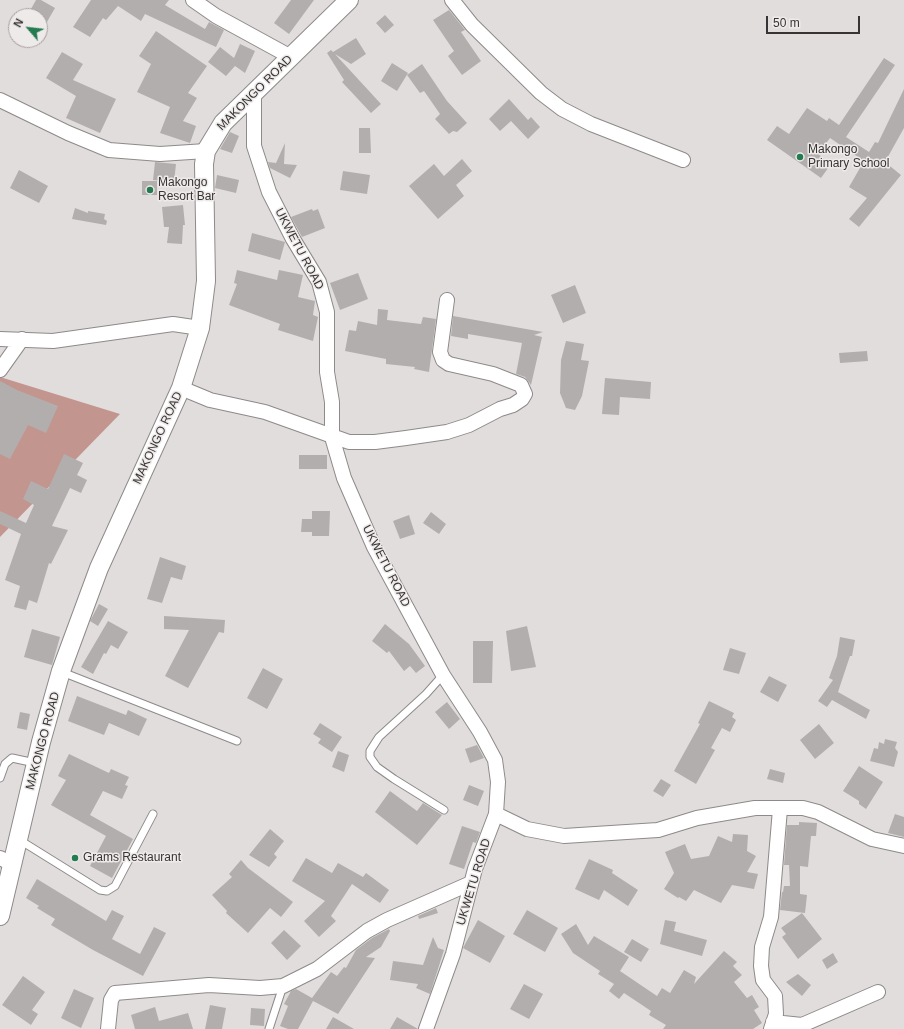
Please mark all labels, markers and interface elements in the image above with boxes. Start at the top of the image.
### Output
north arrow [8,8,48,48]
scale bar [768,8,862,34]
text: 50 m [773,16,800,30]
text: N [11,17,25,29]
street label: MAKONGO ROAD [214,52,296,134]
place label: Makongo Primary School [808,143,889,171]
marker: Makongo Primary School [795,152,805,162]
place label: Makongo Resort Bar [158,176,215,204]
marker: Makongo Resort Bar [145,185,155,195]
street label: UKWETU ROAD [272,206,326,292]
street label: MAKONGO ROAD [130,389,186,487]
street label: UKWETU ROAD [359,523,413,609]
street label: MAKONGO ROAD [23,691,63,791]
street label: UKWETU ROAD [454,837,494,927]
place label: Grams Restaurant [83,851,181,865]
marker: Grams Restaurant [70,853,80,863]

